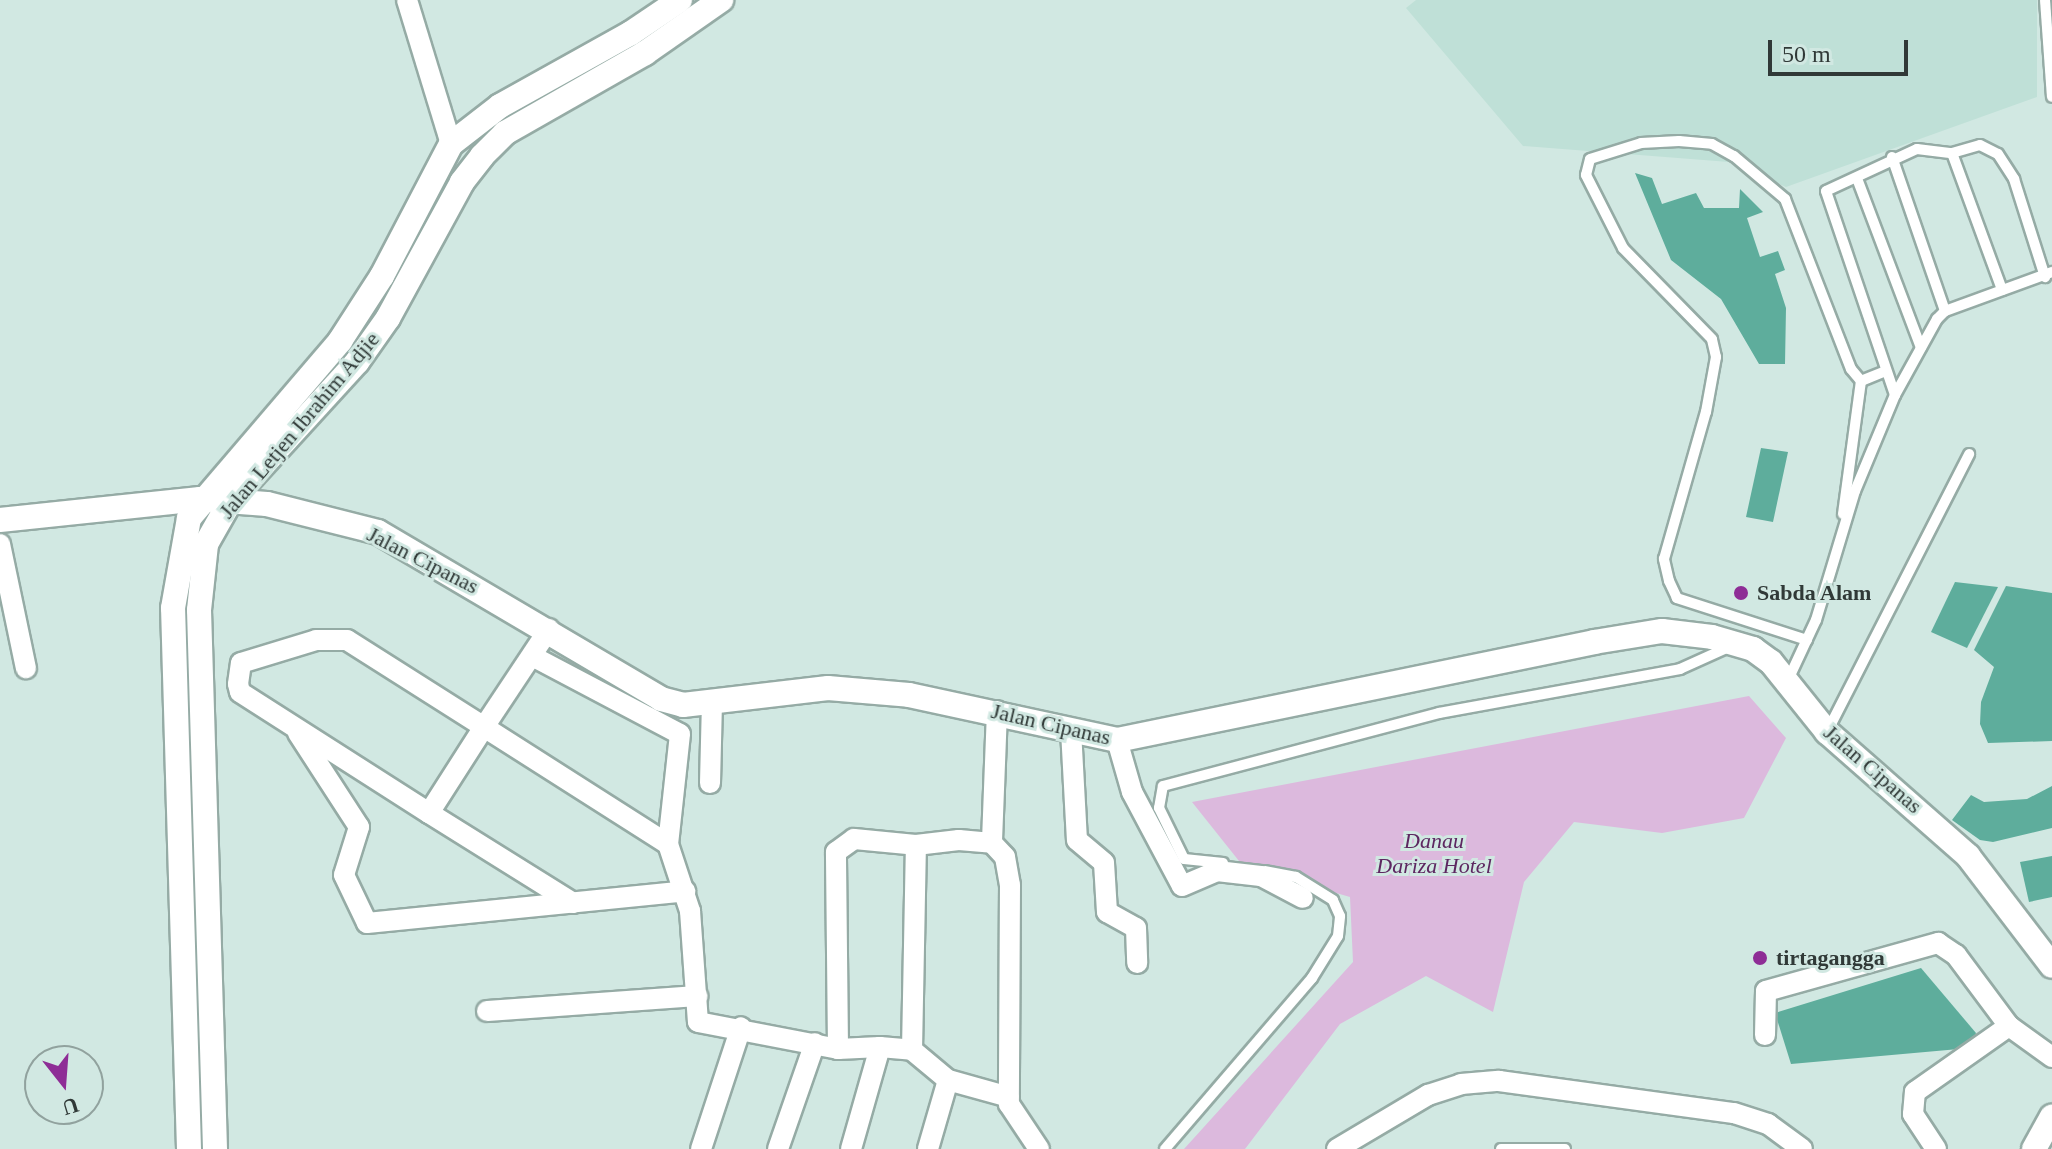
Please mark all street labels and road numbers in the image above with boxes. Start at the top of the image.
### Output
street label: Jalan Letjen Ibrahim Adjie [213,326,385,524]
street label: Jalan Cipanas [363,521,483,599]
street label: Jalan Cipanas [989,697,1113,751]
street label: Jalan Cipanas [1818,719,1928,819]

